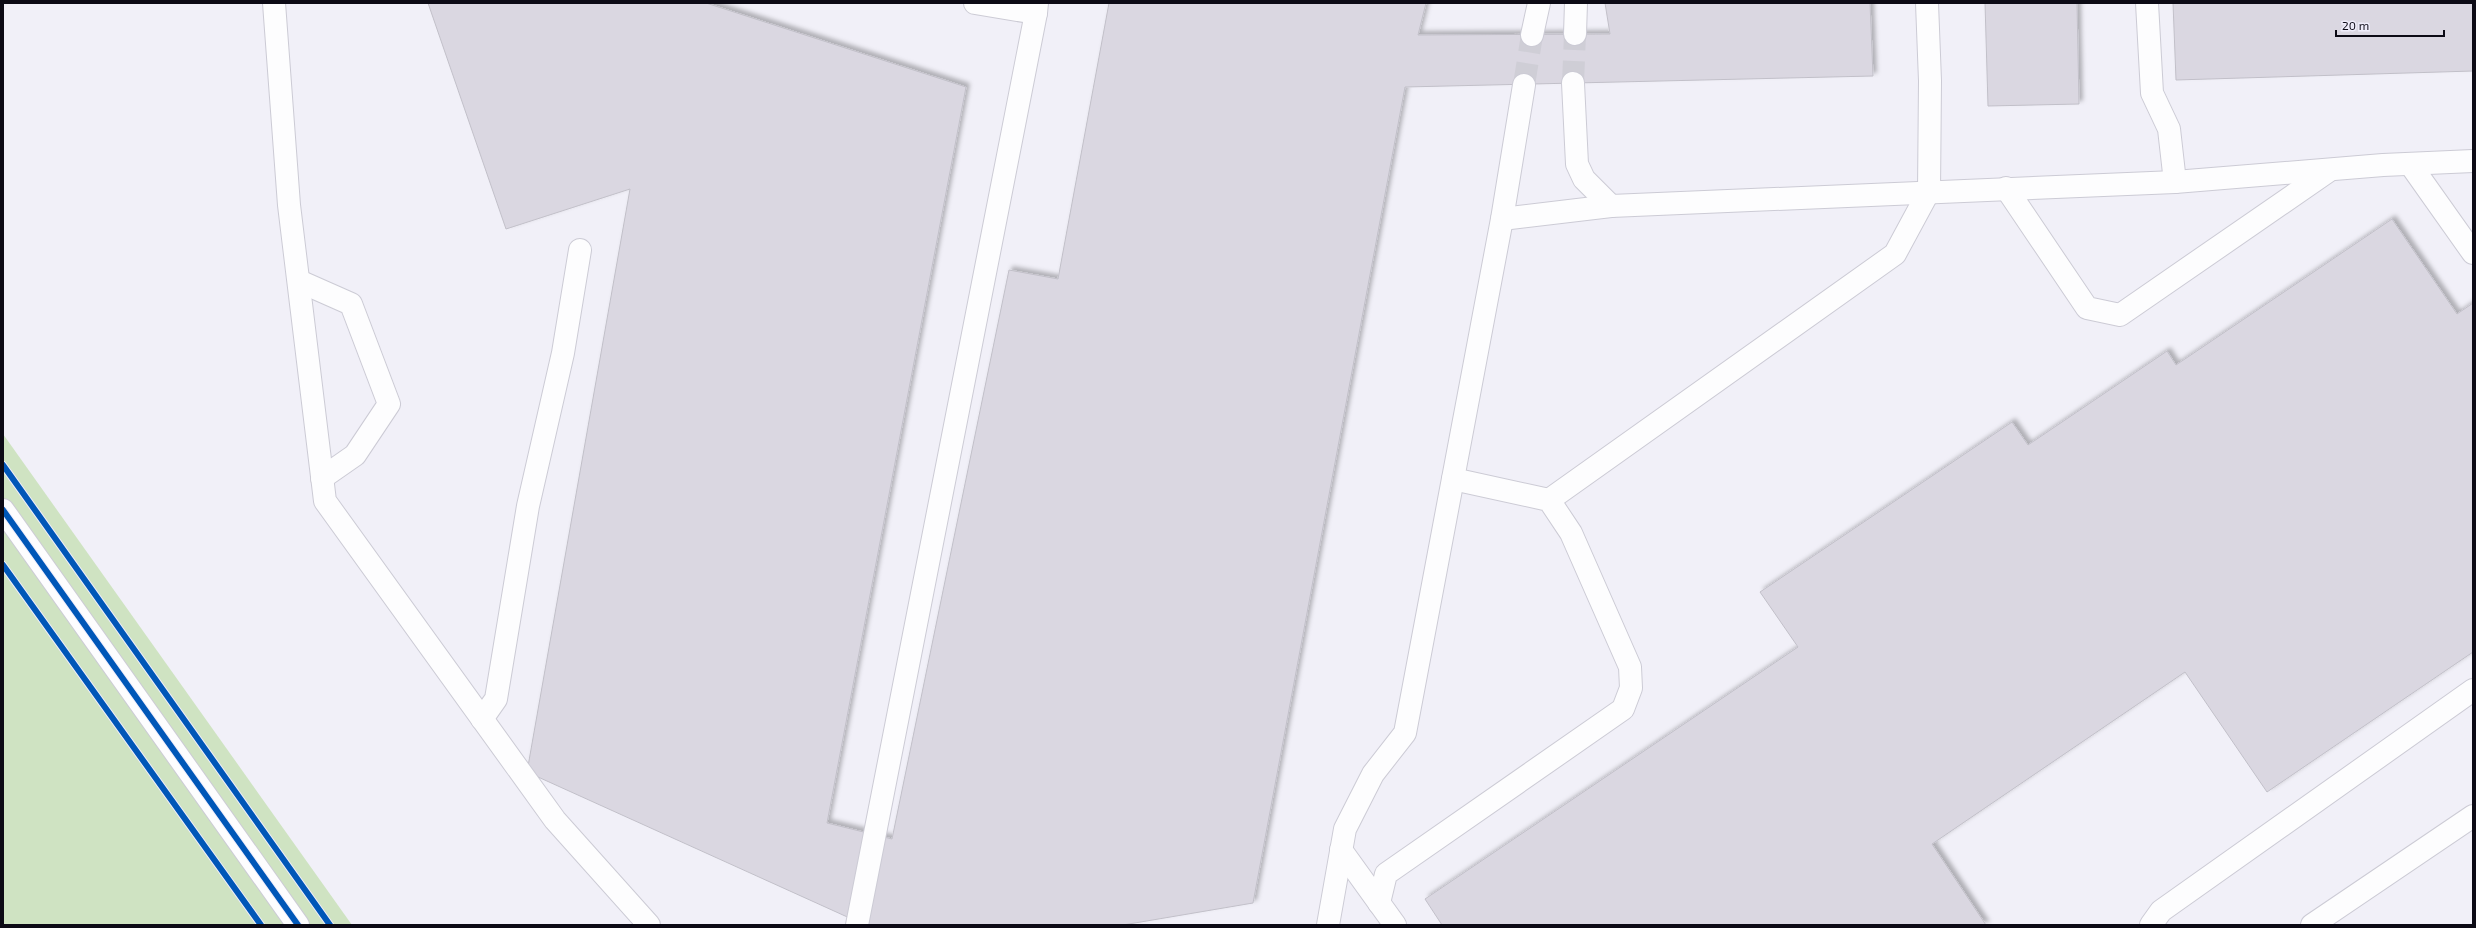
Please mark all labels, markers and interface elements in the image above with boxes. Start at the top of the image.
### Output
scale bar [2336,12,2444,38]
text: 20 m [2342,18,2369,32]

